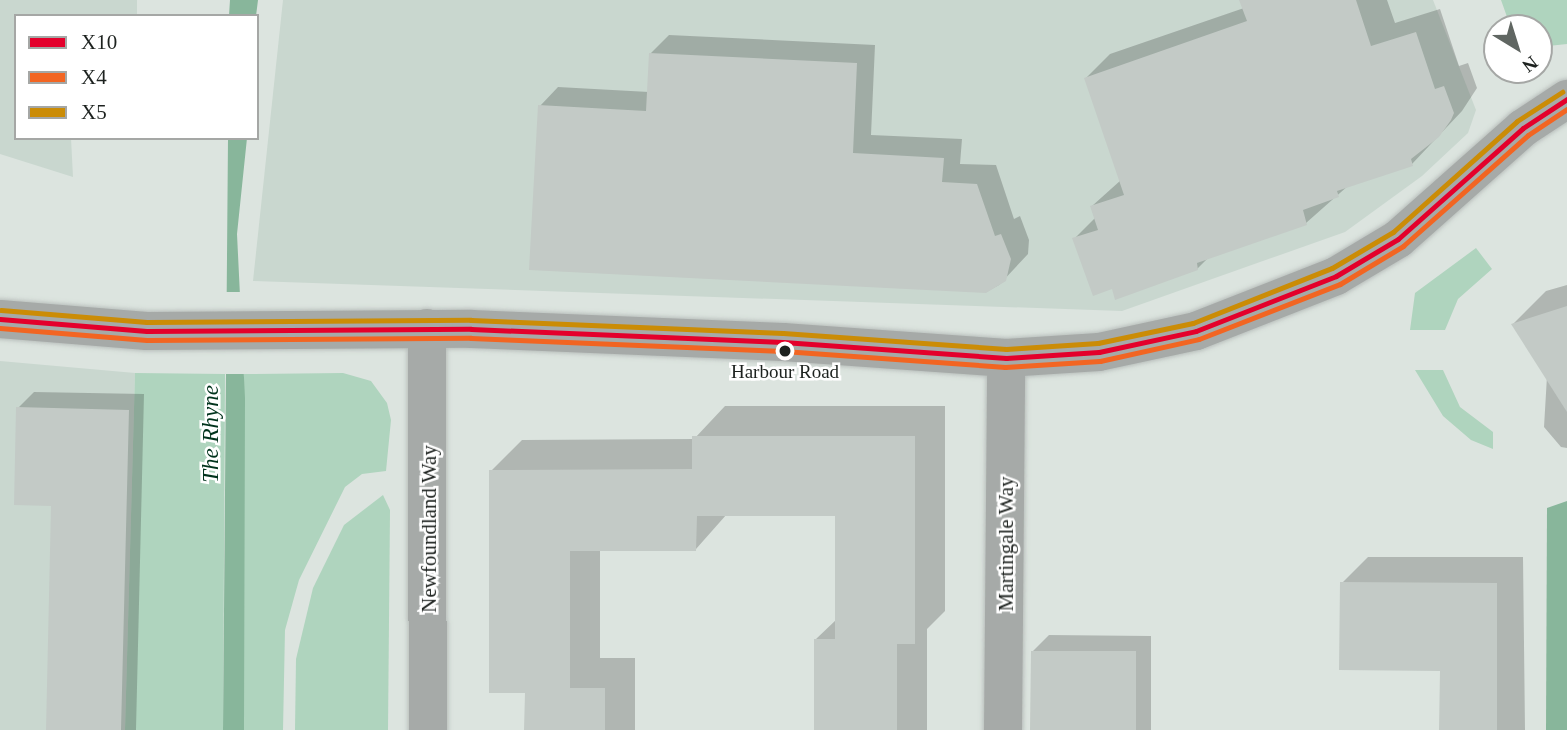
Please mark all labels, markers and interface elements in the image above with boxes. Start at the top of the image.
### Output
legend [14,14,259,140]
north arrow [1483,14,1553,84]
text: X10 [81,30,117,54]
text: N [1518,52,1542,77]
text: X4 [81,65,107,89]
text: X5 [81,100,107,124]
marker: Harbour Road [778,344,792,358]
place label: Harbour Road [731,361,839,383]
water label: The Rhyne [197,385,225,483]
street label: Newfoundland Way [416,445,442,613]
street label: Martingale Way [993,476,1019,612]

